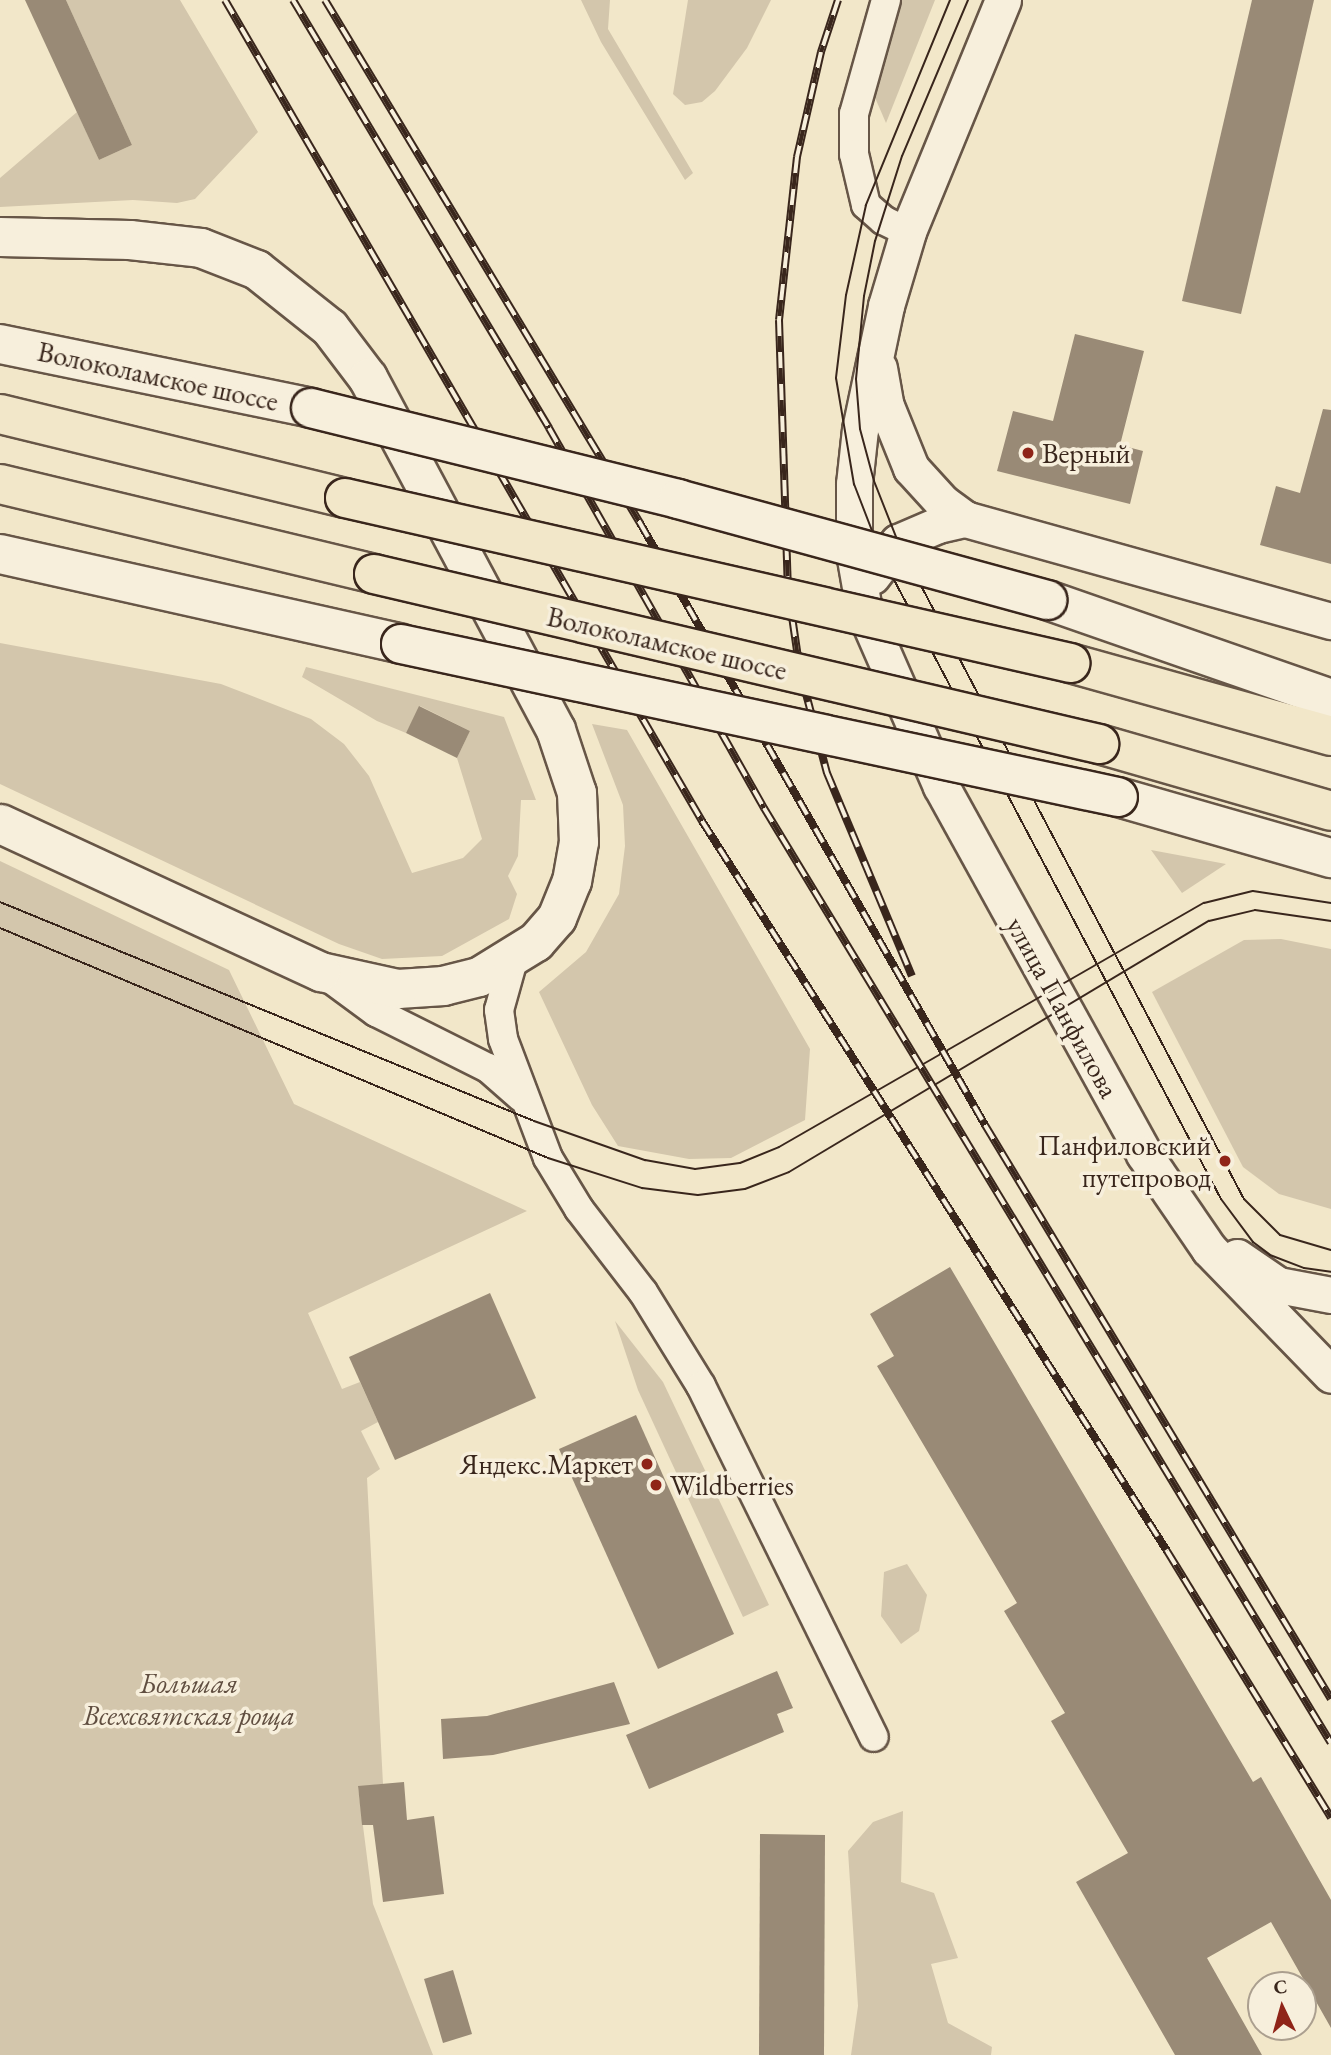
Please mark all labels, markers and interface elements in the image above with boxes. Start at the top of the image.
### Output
street label: Волоколамское шоссе [35,334,281,418]
place label: Верный [1042,436,1130,470]
marker: Верный [1020,445,1036,461]
street label: Волоколамское шоссе [544,599,790,687]
street label: улица Панфилова [999,911,1127,1103]
place label: Панфиловский путепровод [1038,1128,1211,1194]
marker: Панфиловский путепровод [1217,1153,1233,1169]
place label: Яндекс.Маркет [460,1447,633,1481]
marker: Яндекс.Маркет [639,1456,655,1472]
place label: Wildberries [670,1468,794,1502]
marker: Wildberries [648,1477,664,1493]
park label: Большая Всехсвятская роща [83,1666,295,1732]
north arrow [1247,1971,1317,2041]
text: С [1272,1974,1288,2000]

